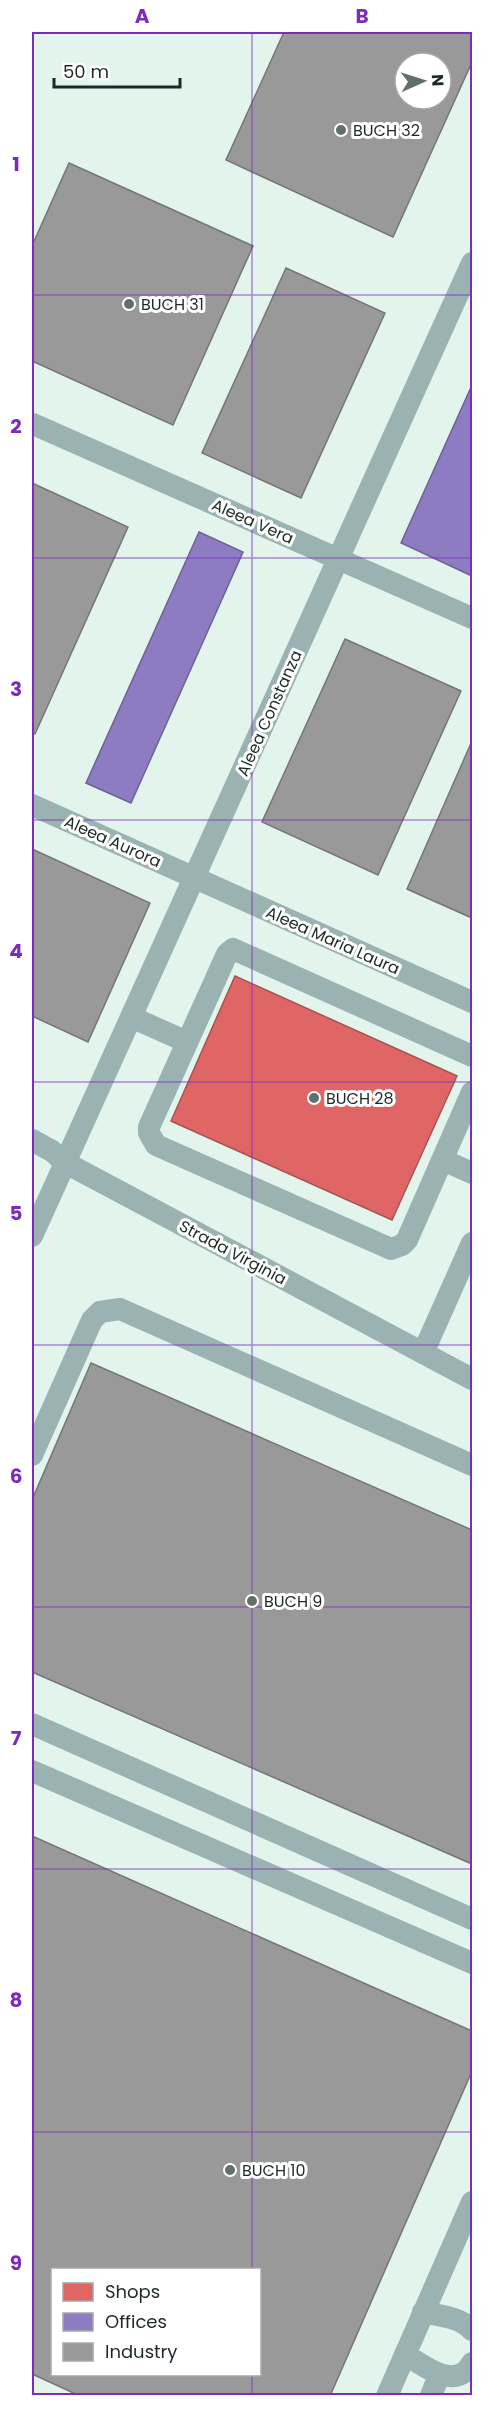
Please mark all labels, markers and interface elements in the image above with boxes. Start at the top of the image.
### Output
text: A [135,2,150,30]
text: B [355,2,369,30]
scale bar [54,51,180,89]
north arrow [393,51,453,111]
text: 50 m [63,59,109,84]
text: N [426,74,449,87]
place label: BUCH 32 [353,119,420,142]
marker: BUCH 32 [334,123,348,137]
text: 1 [12,150,20,178]
place label: BUCH 31 [141,293,204,316]
marker: BUCH 31 [122,297,136,311]
text: 2 [10,412,22,440]
street label: Aleea Vera [208,493,297,550]
street label: Aleea Constanza [231,646,308,780]
text: 3 [10,675,22,703]
street label: Aleea Aurora [61,810,165,873]
street label: Aleea Maria Laura [262,901,403,980]
text: 4 [9,937,23,965]
place label: BUCH 28 [326,1087,394,1110]
marker: BUCH 28 [307,1091,321,1105]
text: 5 [10,1199,23,1227]
street label: Strada Virginia [175,1215,290,1290]
text: 6 [10,1462,22,1490]
place label: BUCH 9 [264,1590,322,1613]
marker: BUCH 9 [245,1594,259,1608]
text: 7 [11,1724,22,1752]
text: 8 [10,1986,22,2014]
place label: BUCH 10 [242,2159,305,2182]
marker: BUCH 10 [223,2163,237,2177]
text: 9 [10,2249,22,2277]
legend [51,2268,261,2376]
text: Shops [105,2279,160,2304]
text: Offices [105,2309,167,2334]
text: Industry [105,2339,177,2364]

